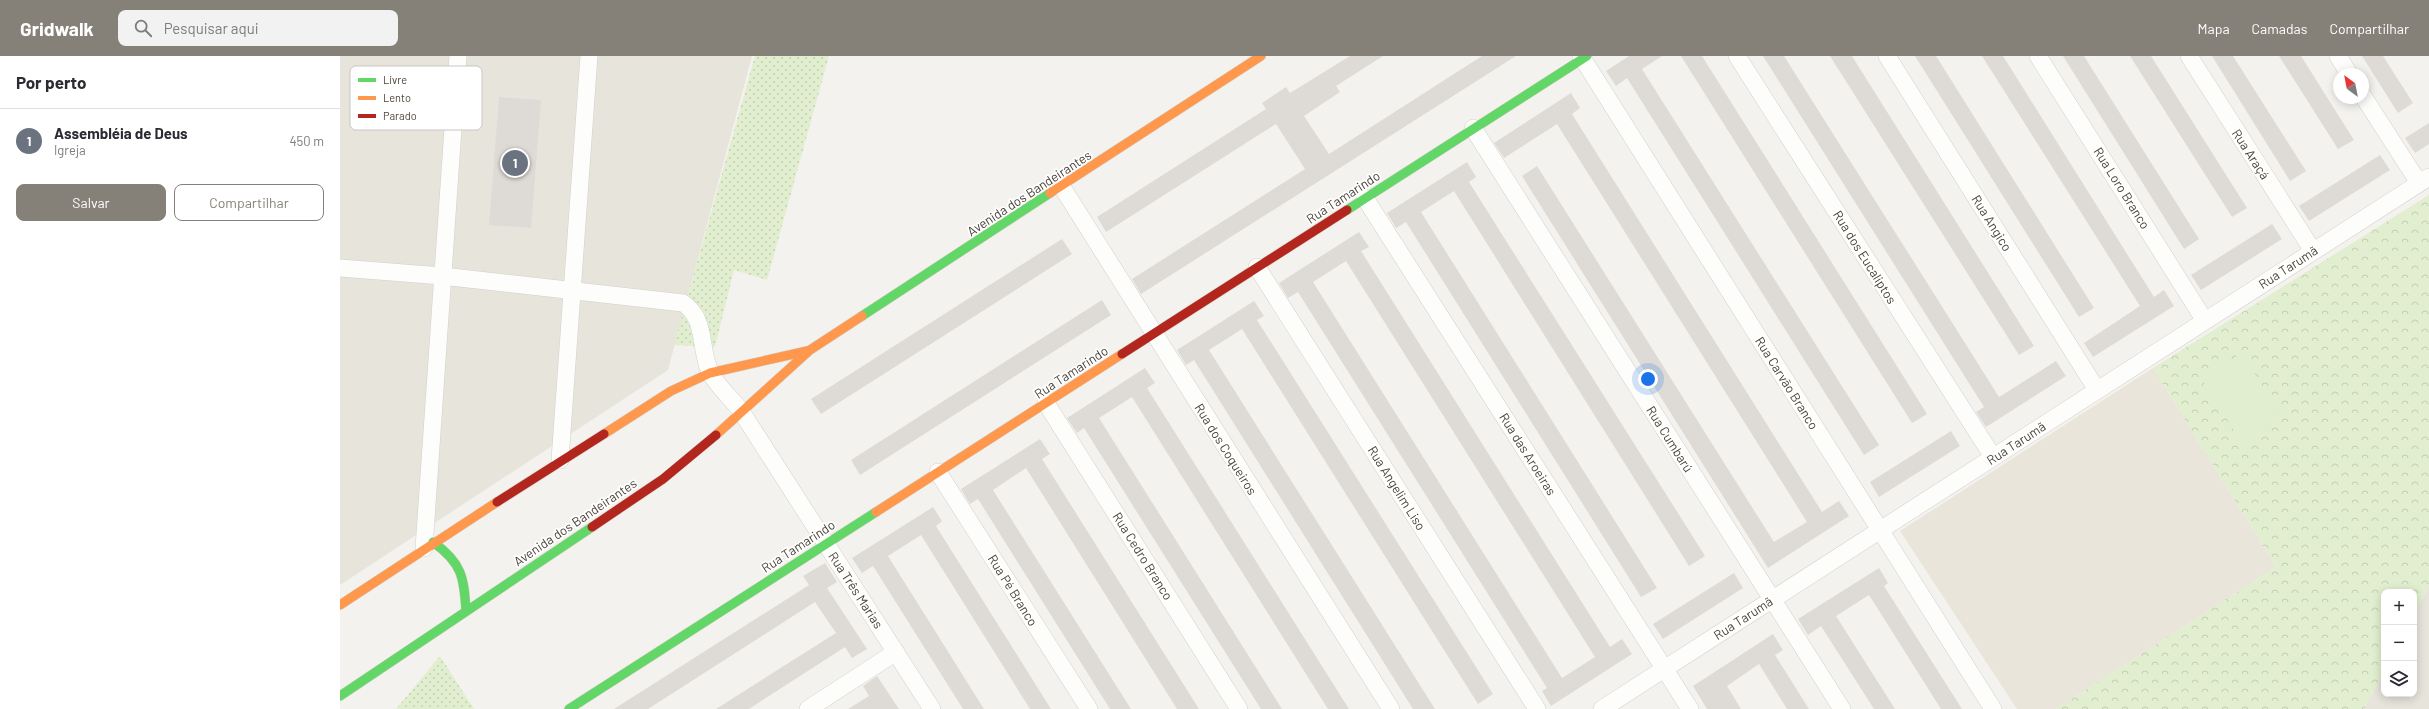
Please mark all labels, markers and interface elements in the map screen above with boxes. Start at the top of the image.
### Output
search box [118,10,398,46]
text: Gridwalk [20,17,94,40]
icon: search [132,17,154,39]
text: Pesquisar aqui [164,19,259,37]
text: Mapa [2198,20,2230,37]
text: Camadas [2252,20,2307,37]
text: Compartilhar [2329,20,2409,37]
legend [350,66,482,130]
north arrow [2333,68,2369,104]
text: Por perto [16,72,86,92]
text: Livre [383,73,407,86]
text: Lento [383,91,411,104]
text: Parado [383,109,417,122]
text: Assembléia de Deus [54,124,188,142]
street label: Rua Araçá [2229,126,2273,182]
text: 1 [27,133,31,149]
text: 450 m [289,133,324,149]
text: Igreja [54,142,86,158]
street label: Rua Loro Branco [2091,144,2153,232]
street label: Avenida dos Bandeirantes [964,147,1094,239]
pin: 1 [502,148,528,178]
street label: Rua Tamarindo [1303,167,1383,227]
button: Salvar [16,184,166,221]
button: Compartilhar [174,184,324,221]
street label: Rua Angico [1968,192,2016,254]
street label: Rua dos Eucaliptos [1830,207,1900,307]
street label: Rua Tarumã [2256,242,2320,292]
street label: Rua Carvão Branco [1752,334,1822,432]
street label: Rua Tamarindo [1031,342,1111,402]
your location [1638,369,1658,389]
street label: Rua dos Coqueiros [1192,400,1260,498]
street label: Rua Cumbarú [1643,403,1697,475]
street label: Rua das Aroeiras [1496,410,1560,498]
street label: Rua Tarumã [1984,418,2048,468]
street label: Rua Angelim Liso [1365,443,1429,533]
street label: Avenida dos Bandeirantes [510,475,640,569]
street label: Rua Cedro Branco [1110,509,1176,603]
street label: Rua Tamarindo [758,516,838,576]
street label: Rua Três Marias [825,549,887,631]
street label: Rua Pé Branco [985,551,1041,629]
map controls [2381,589,2417,697]
button: + [2381,589,2417,625]
street label: Rua Tarumã [1711,593,1775,643]
button: − [2381,625,2417,661]
button: layers [2381,661,2417,697]

